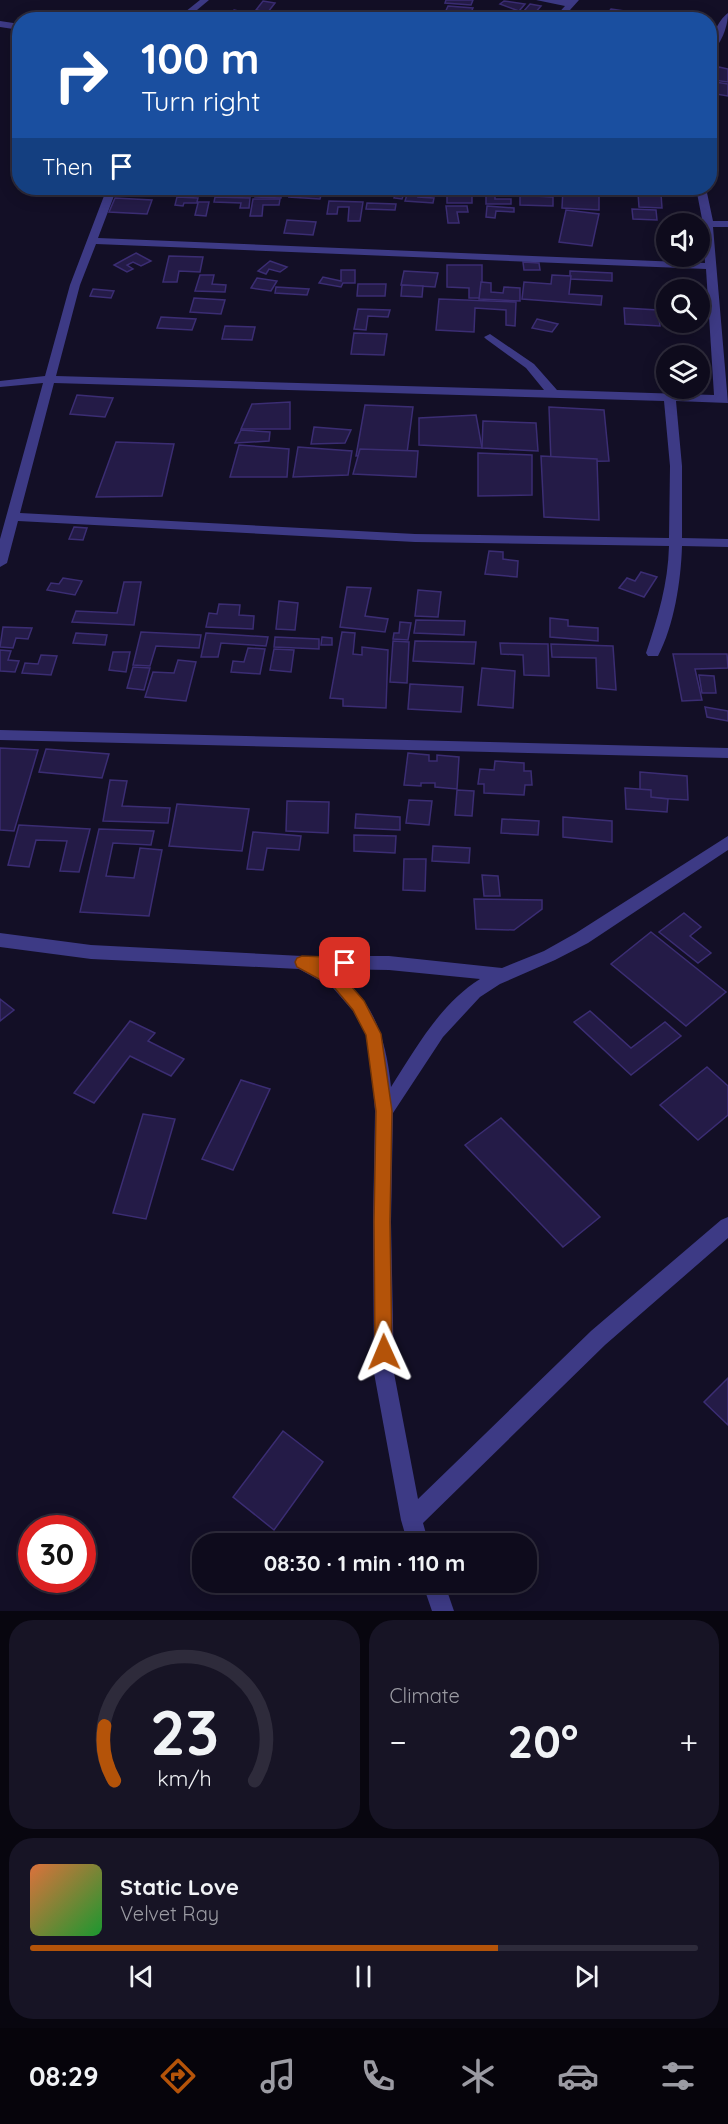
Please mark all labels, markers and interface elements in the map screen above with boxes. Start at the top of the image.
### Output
text: 100 m [141,32,259,85]
icon: right [42,36,120,114]
text: Turn right [141,84,260,118]
icon: arrive [105,150,138,183]
text: Then [42,153,93,181]
map controls [656,213,710,399]
button: sound [656,213,710,267]
button: search [656,279,710,333]
button: layers [656,345,710,399]
pin [319,937,370,988]
icon: arrive [328,946,361,979]
position arrow [352,1320,416,1384]
speed limit sign: 30 [18,1515,96,1593]
text: 08:30 · 1 min · 110 m [264,1549,465,1577]
text: Climate [390,1683,460,1708]
text: 23 [150,1693,219,1771]
text: 20° [508,1713,578,1769]
text: − [390,1721,407,1762]
text: + [679,1721,698,1762]
text: km/h [157,1766,211,1792]
text: Static Love [120,1873,239,1901]
text: Velvet Ray [120,1901,219,1926]
icon: previous [125,1960,158,1993]
icon: pause [347,1960,380,1993]
icon: next [570,1960,603,1993]
icon: directions [157,2055,199,2097]
icon: music [257,2055,299,2097]
icon: phone [357,2055,399,2097]
icon: climate [457,2055,499,2097]
icon: car [557,2055,599,2097]
icon: filters [657,2055,699,2097]
text: 08:29 [29,2059,98,2093]

